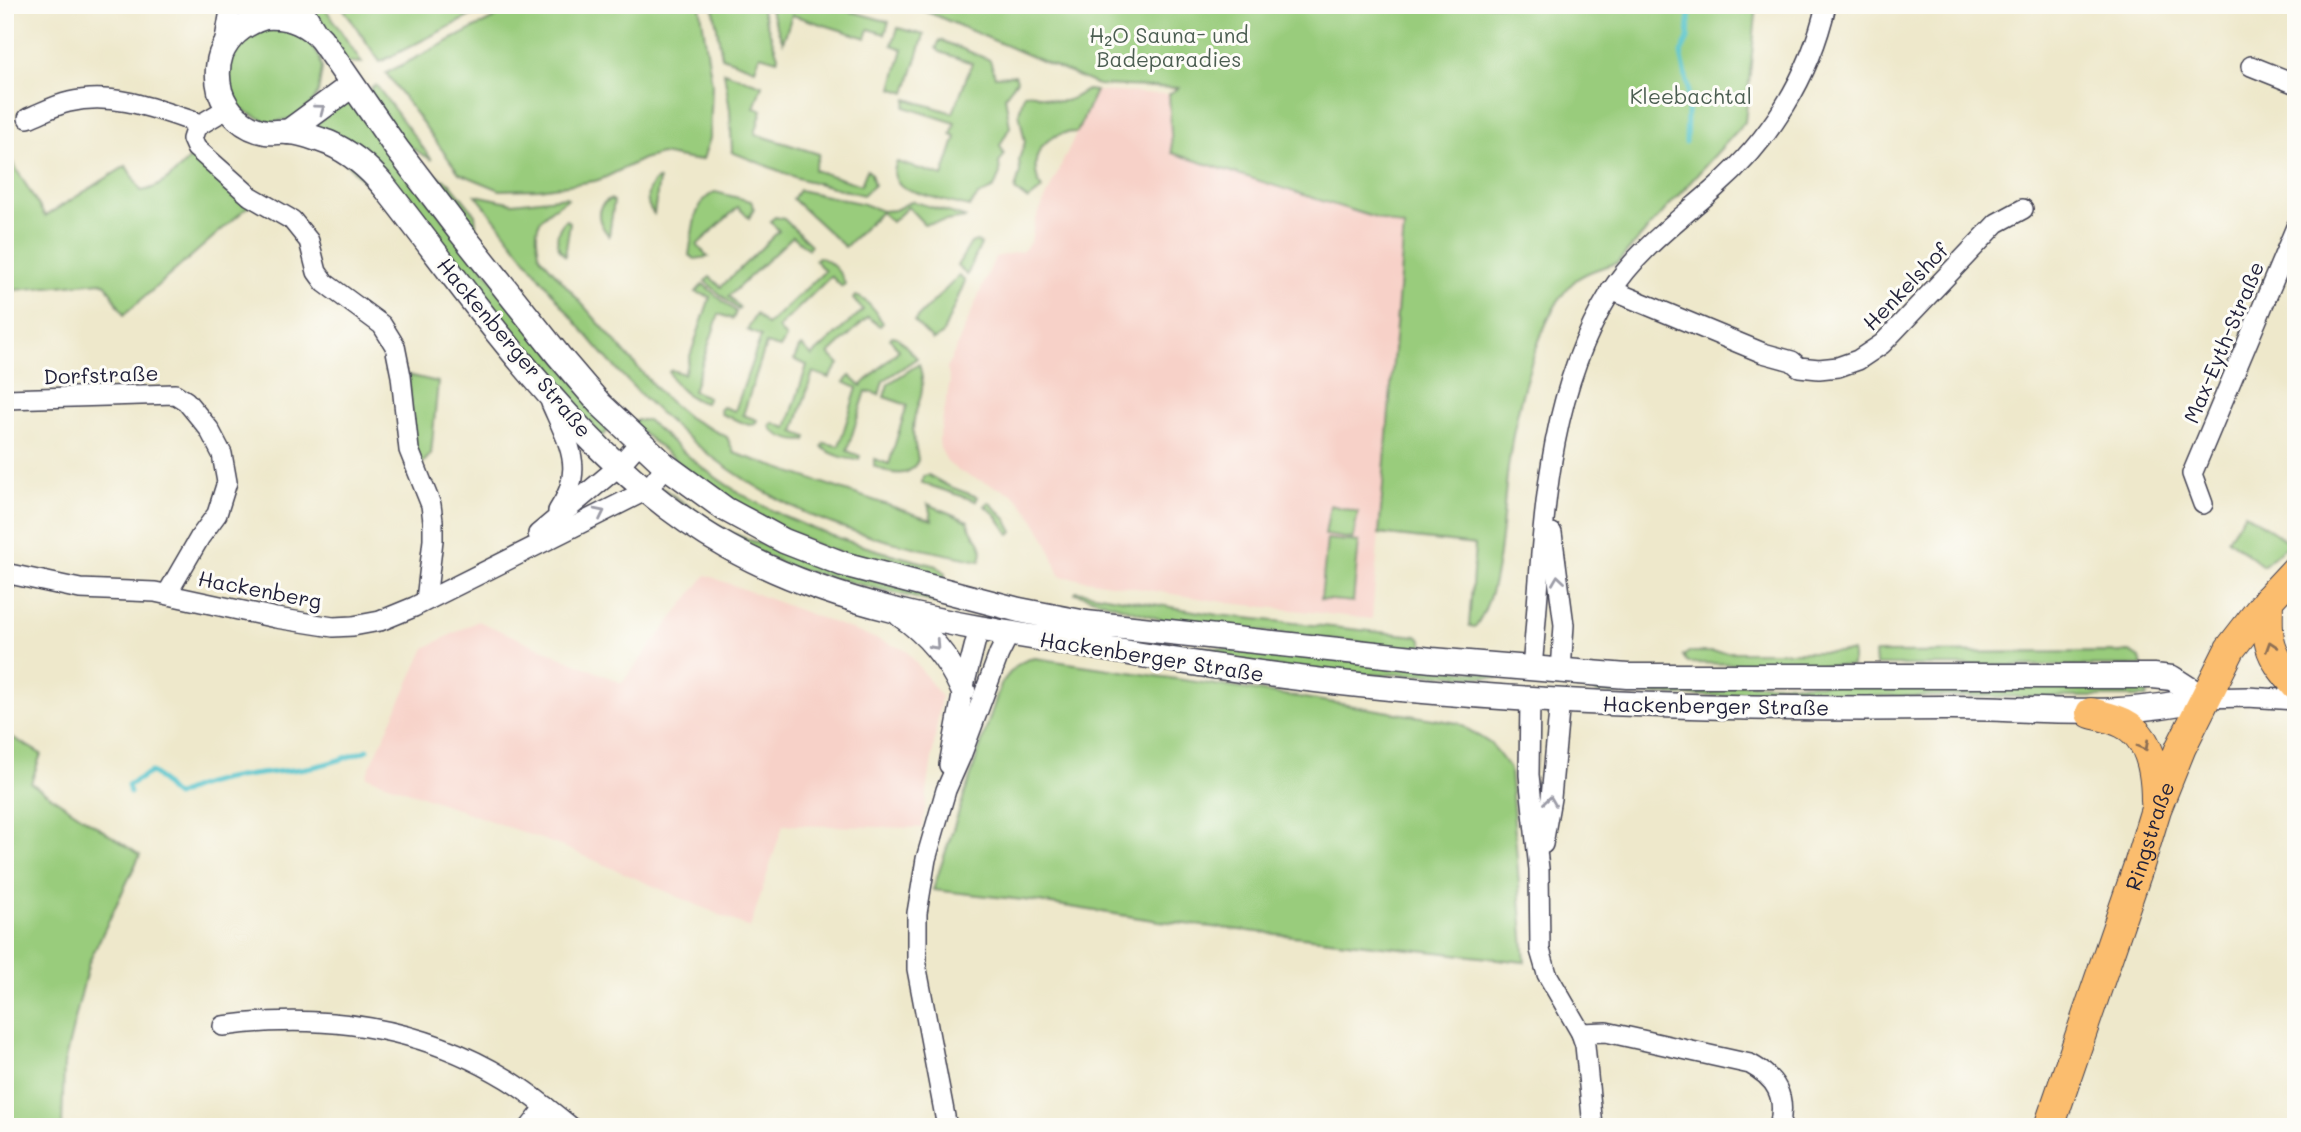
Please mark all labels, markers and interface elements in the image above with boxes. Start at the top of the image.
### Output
park label: H₂O Sauna- und Badeparadies [1089,21,1249,72]
park label: Kleebachtal [1630,82,1752,109]
one-way arrow [312,105,325,118]
street label: Henkelshof [1856,236,1954,336]
street label: Hackenberger Straße [432,252,598,442]
street label: Max-Eyth-Straße [2177,257,2269,427]
street label: Dorfstraße [43,359,159,389]
one-way arrow [593,507,605,521]
street label: Hackenberg [196,564,324,614]
one-way arrow [1551,574,1566,586]
street label: Hackenberger Straße [1038,625,1266,687]
one-way arrow [927,637,939,650]
one-way arrow [2265,640,2279,653]
street label: Hackenberger Straße [1603,690,1829,720]
one-way arrow [2136,739,2149,752]
street label: Ringstraße [2118,777,2179,894]
one-way arrow [1542,796,1557,807]

